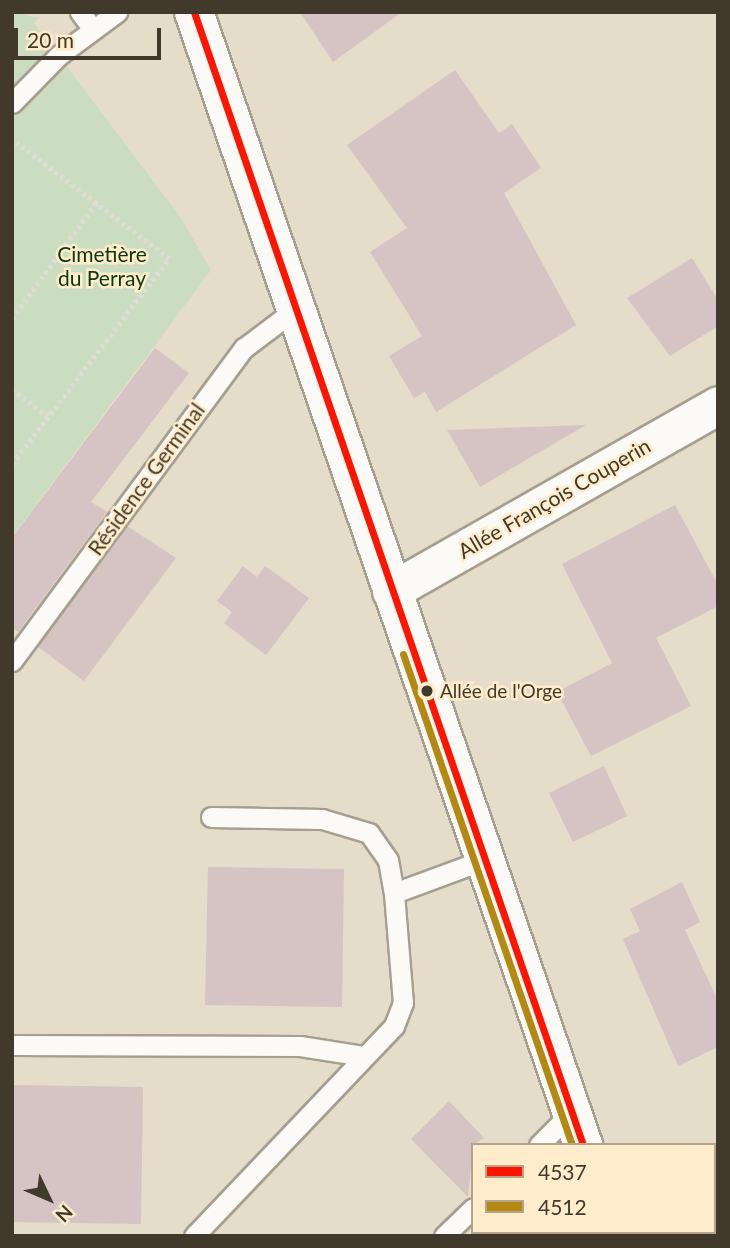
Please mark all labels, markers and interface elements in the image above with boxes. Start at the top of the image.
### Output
scale bar [18,14,164,58]
text: 20 m [27,27,74,52]
park label: Cimetière du Perray [57,241,147,291]
street label: Résidence Germinal [82,398,210,560]
street label: Allée François Couperin [453,433,655,563]
place label: Allée de l'Orge [440,680,562,702]
marker: Allée de l'Orge [420,684,434,698]
legend [471,1143,716,1234]
text: 4537 [538,1159,587,1184]
north arrow [14,1164,84,1234]
text: 4512 [538,1194,587,1219]
text: N [51,1201,78,1227]

